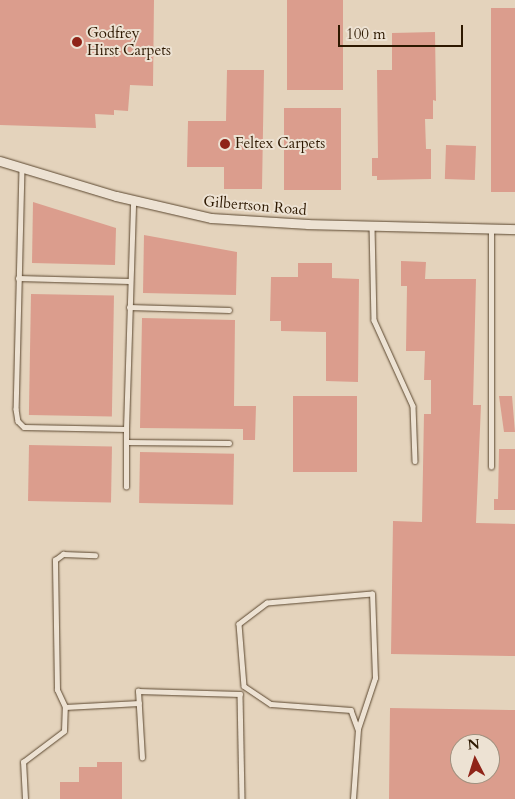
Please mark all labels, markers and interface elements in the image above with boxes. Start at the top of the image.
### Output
scale bar [340,15,465,47]
place label: Godfrey Hirst Carpets [87,24,171,59]
text: 100 m [346,24,386,44]
marker: Godfrey Hirst Carpets [71,36,83,48]
place label: Feltex Carpets [235,135,325,153]
marker: Feltex Carpets [219,138,231,150]
street label: Gilbertson Road [203,193,307,219]
north arrow [450,734,500,784]
text: N [467,735,481,755]

